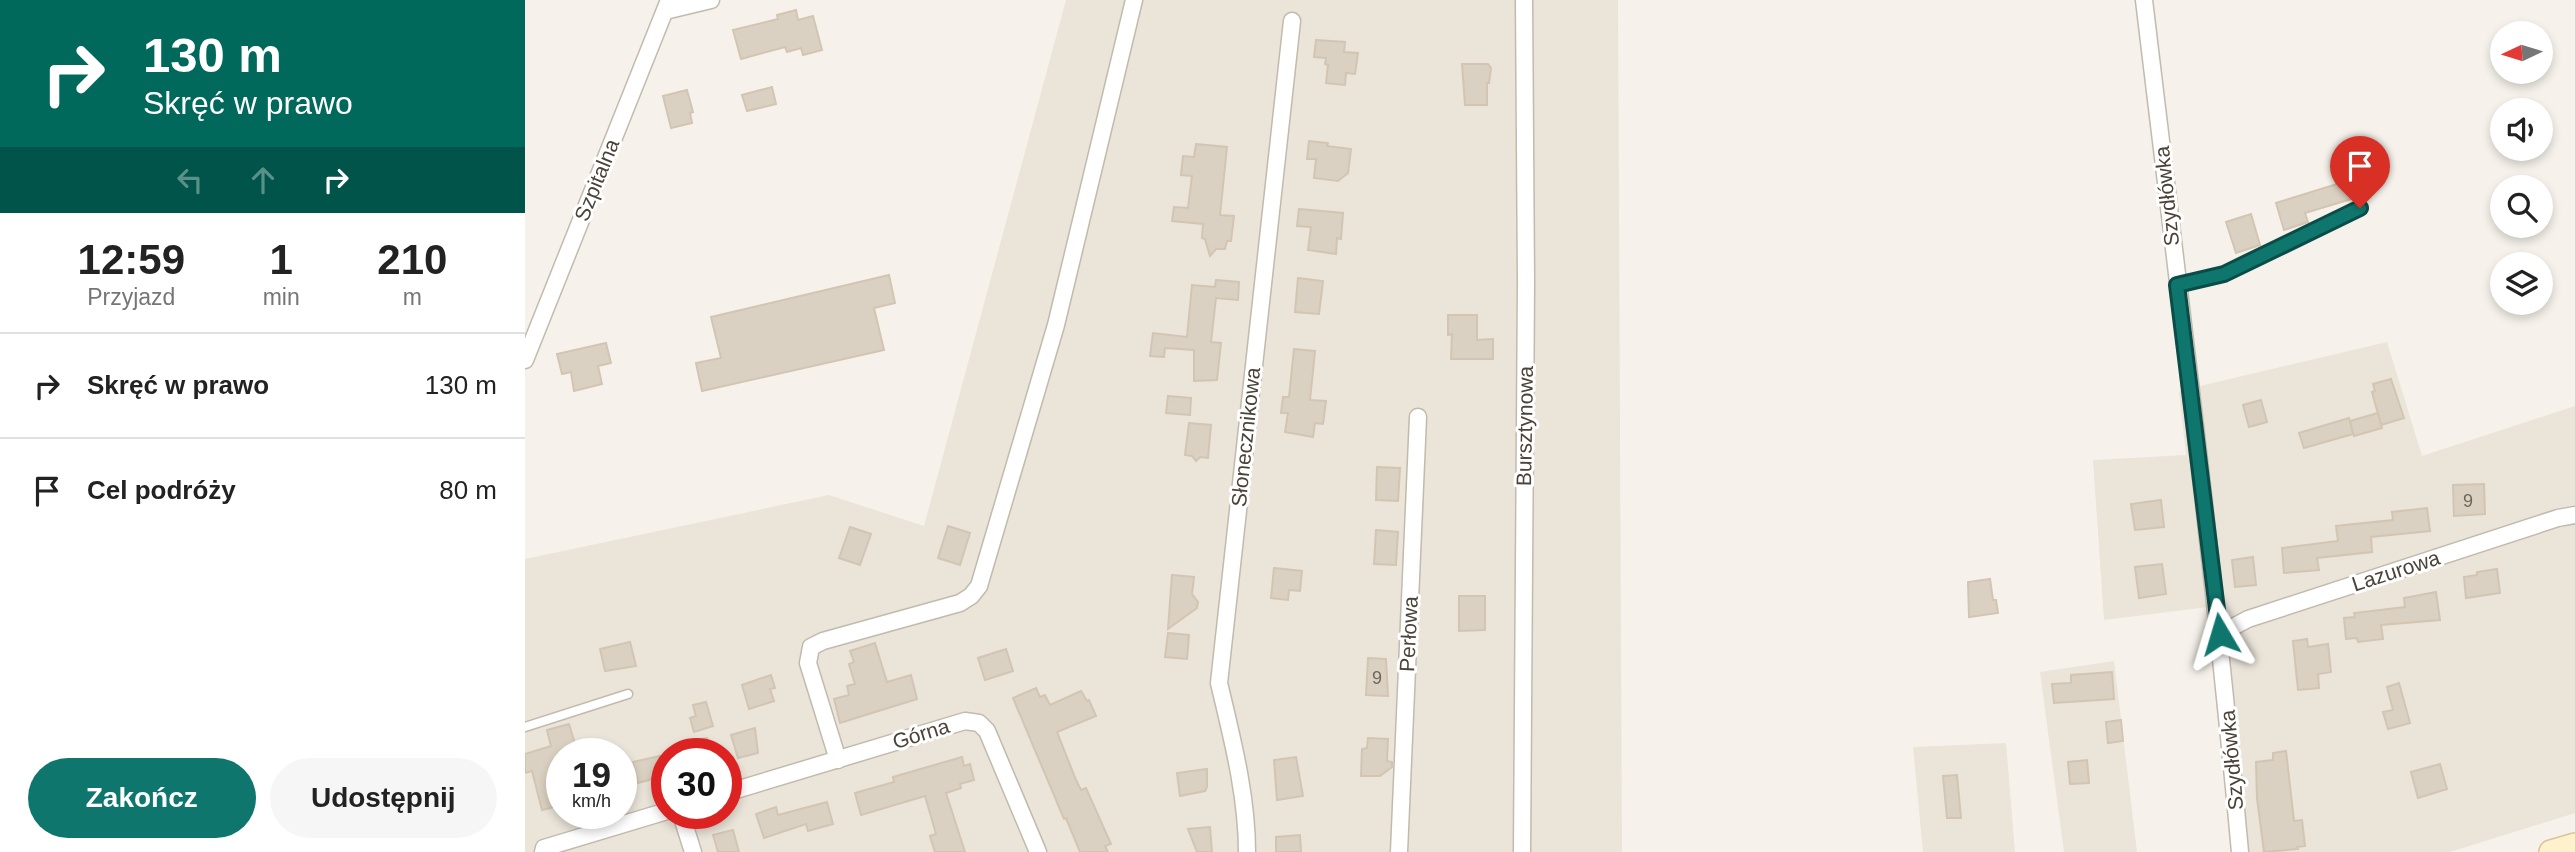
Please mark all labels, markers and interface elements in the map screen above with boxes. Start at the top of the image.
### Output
north arrow [2490,21,2553,84]
map controls [2490,21,2553,315]
icon: right [28,28,119,119]
text: 130 m [143,28,282,82]
text: Skręć w prawo [143,85,353,121]
button: sound [2490,98,2553,161]
street label: Szpitalna [570,135,623,224]
pin [2330,136,2390,208]
street label: Szydłówka [2150,145,2183,247]
icon: arrive [2341,147,2379,185]
icon: left [171,161,209,199]
icon: ahead [244,161,282,199]
icon: right [317,161,355,199]
button: search [2490,175,2553,238]
text: 12:59 [78,236,185,283]
text: 1 [269,236,293,283]
text: 210 [377,236,447,283]
button: layers [2490,252,2553,315]
text: Przyjazd [87,284,175,310]
text: min [263,284,300,310]
text: m [403,284,422,310]
street label: Bursztynowa [1512,365,1537,486]
street label: Słonecznikowa [1227,366,1264,508]
icon: right [28,367,66,405]
text: Skręć w prawo [87,370,269,400]
text: 130 m [425,370,497,400]
icon: arrive [28,472,66,510]
text: Cel podróży [87,475,236,505]
text: 80 m [439,475,497,505]
house number: 9 [2463,491,2473,511]
street label: Lazurowa [2349,545,2443,596]
street label: Perłowa [1395,595,1422,672]
position arrow [2183,597,2257,671]
house number: 9 [1372,668,1382,688]
street label: Szydłówka [2216,709,2247,811]
street label: Górna [890,714,952,753]
speed limit sign: 30 [651,738,742,829]
text: 19 [572,755,611,794]
button: Zakończ [28,758,256,838]
button: Udostępnij [270,758,497,838]
text: km/h [572,791,611,811]

